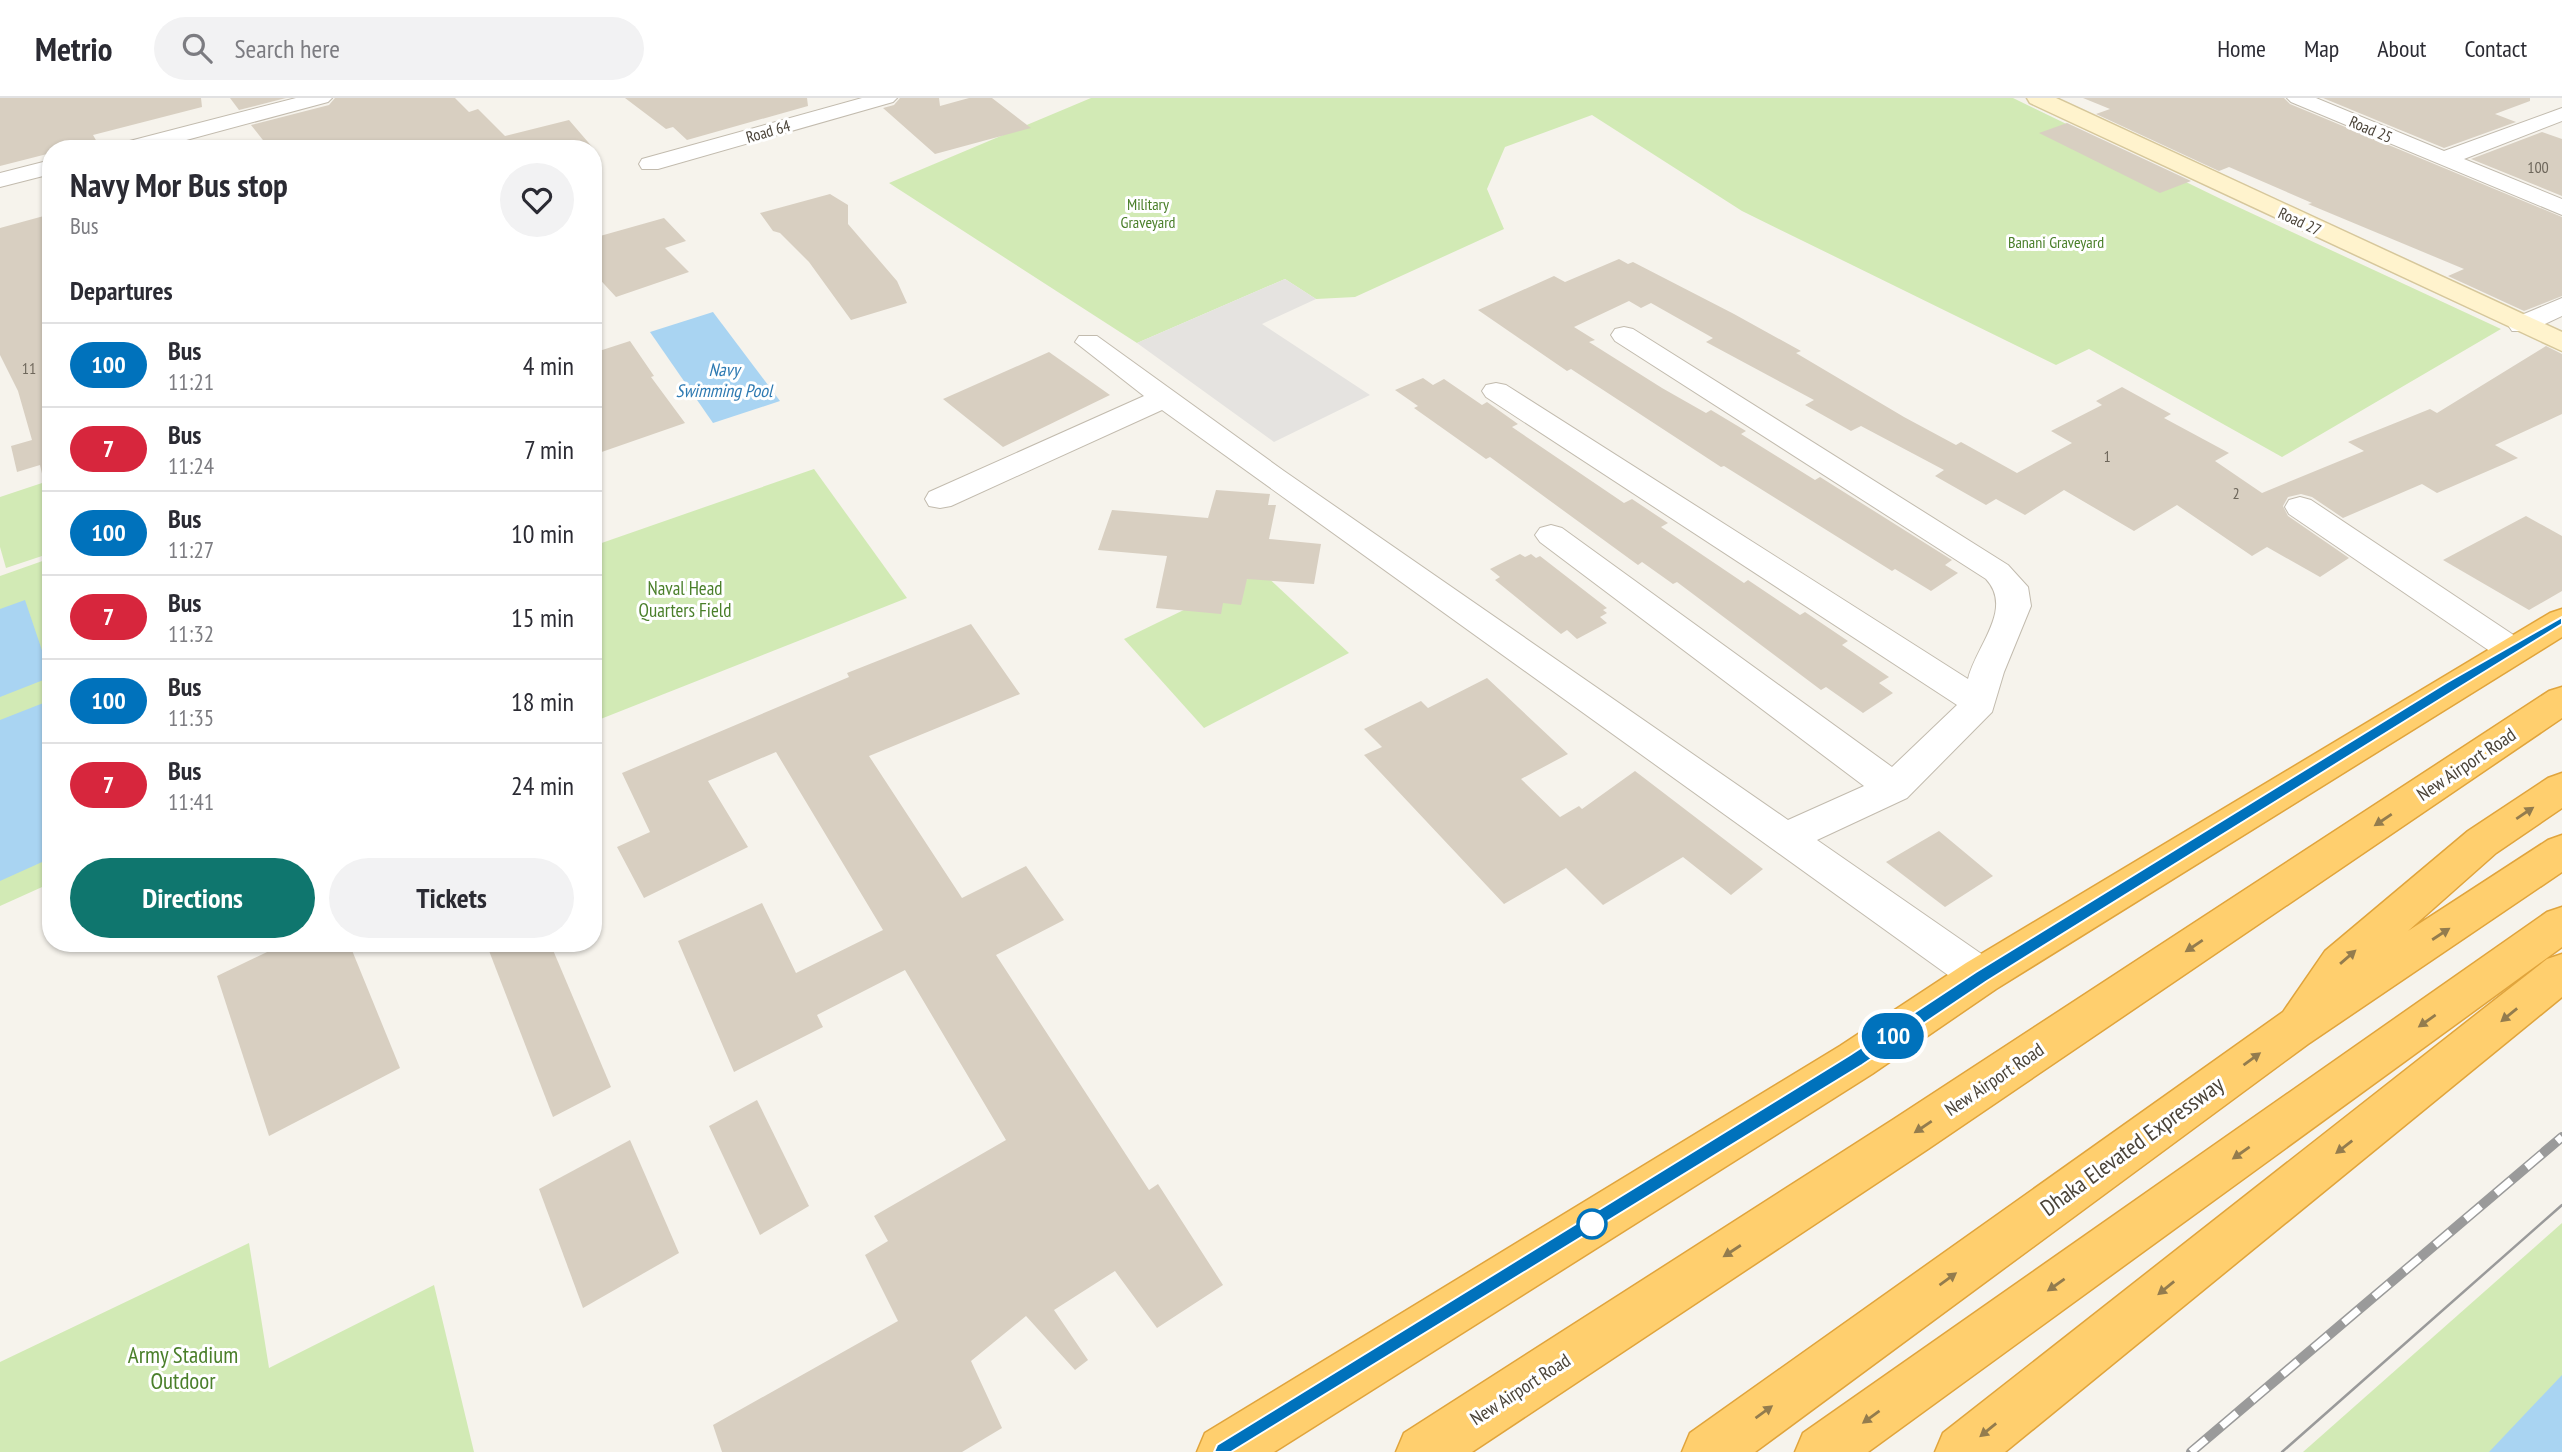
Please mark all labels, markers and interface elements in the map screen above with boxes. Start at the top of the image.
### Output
search box [154,17,644,80]
text: Metrio [35,27,112,70]
icon: search [178,29,216,67]
text: Search here [234,32,340,65]
text: Home [2217,33,2266,64]
text: Map [2304,33,2339,64]
text: About [2377,33,2426,64]
text: Contact [2464,33,2527,64]
street label: Road 25 [2346,111,2396,147]
street label: Road 64 [744,115,792,147]
house number: 100 [2527,157,2549,177]
text: Navy Mor Bus stop [70,163,288,206]
button: heart [500,163,574,237]
park label: Military Graveyard [1121,194,1176,232]
street label: Road 27 [2275,202,2325,240]
text: Bus [70,211,99,240]
park label: Banani Graveyard [2008,232,2104,252]
text: Departures [70,274,173,307]
text: Bus [168,334,201,367]
text: 100 [91,349,126,380]
text: 4 min [523,349,574,382]
house number: 11 [22,358,36,378]
water label: Navy Swimming Pool [676,358,774,402]
text: 11:21 [168,367,214,396]
text: Bus [168,418,201,451]
text: 7 [103,433,114,464]
text: 7 min [524,433,574,466]
house number: 1 [2103,446,2111,466]
text: 11:24 [168,451,214,480]
house number: 2 [2232,483,2240,503]
text: Bus [168,502,201,535]
text: 100 [91,517,126,548]
text: 10 min [511,517,574,550]
text: 11:27 [168,535,214,564]
park label: Naval Head Quarters Field [639,576,732,622]
text: Bus [168,586,201,619]
text: 7 [103,601,114,632]
text: 15 min [511,601,574,634]
text: 11:32 [168,619,214,648]
text: Bus [168,670,201,703]
text: 100 [91,685,126,716]
text: 18 min [511,685,574,718]
text: 11:35 [168,703,214,732]
street label: New Airport Road [2412,722,2520,806]
text: Bus [168,754,201,787]
text: 7 [103,769,114,800]
text: 24 min [511,769,574,802]
text: 11:41 [168,787,214,816]
one-way arrow [2516,806,2534,820]
one-way arrow [2374,813,2392,827]
button: Directions [70,858,315,938]
button: Tickets [329,858,574,938]
one-way arrow [2432,927,2451,940]
one-way arrow [2184,939,2203,952]
one-way arrow [2340,950,2357,965]
one-way arrow [2500,1007,2518,1021]
line badge: 100 [1853,1013,1933,1059]
one-way arrow [2418,1014,2436,1028]
text: 100 [1876,1020,1910,1051]
street label: New Airport Road [1940,1037,2048,1121]
one-way arrow [2243,1052,2261,1066]
street label: Dhaka Elevated Expressway [2034,1069,2229,1222]
one-way arrow [1913,1120,1933,1133]
one-way arrow [2336,1139,2353,1154]
one-way arrow [2232,1145,2250,1159]
unlabelled marker [1577,1209,1607,1239]
one-way arrow [1723,1244,1741,1258]
one-way arrow [1939,1272,1957,1286]
one-way arrow [2047,1277,2065,1291]
one-way arrow [2157,1280,2174,1295]
park label: Army Stadium Outdoor [128,1340,238,1395]
street label: New Airport Road [1465,1348,1575,1430]
one-way arrow [1755,1405,1773,1419]
one-way arrow [1862,1410,1880,1424]
one-way arrow [1980,1423,1998,1438]

